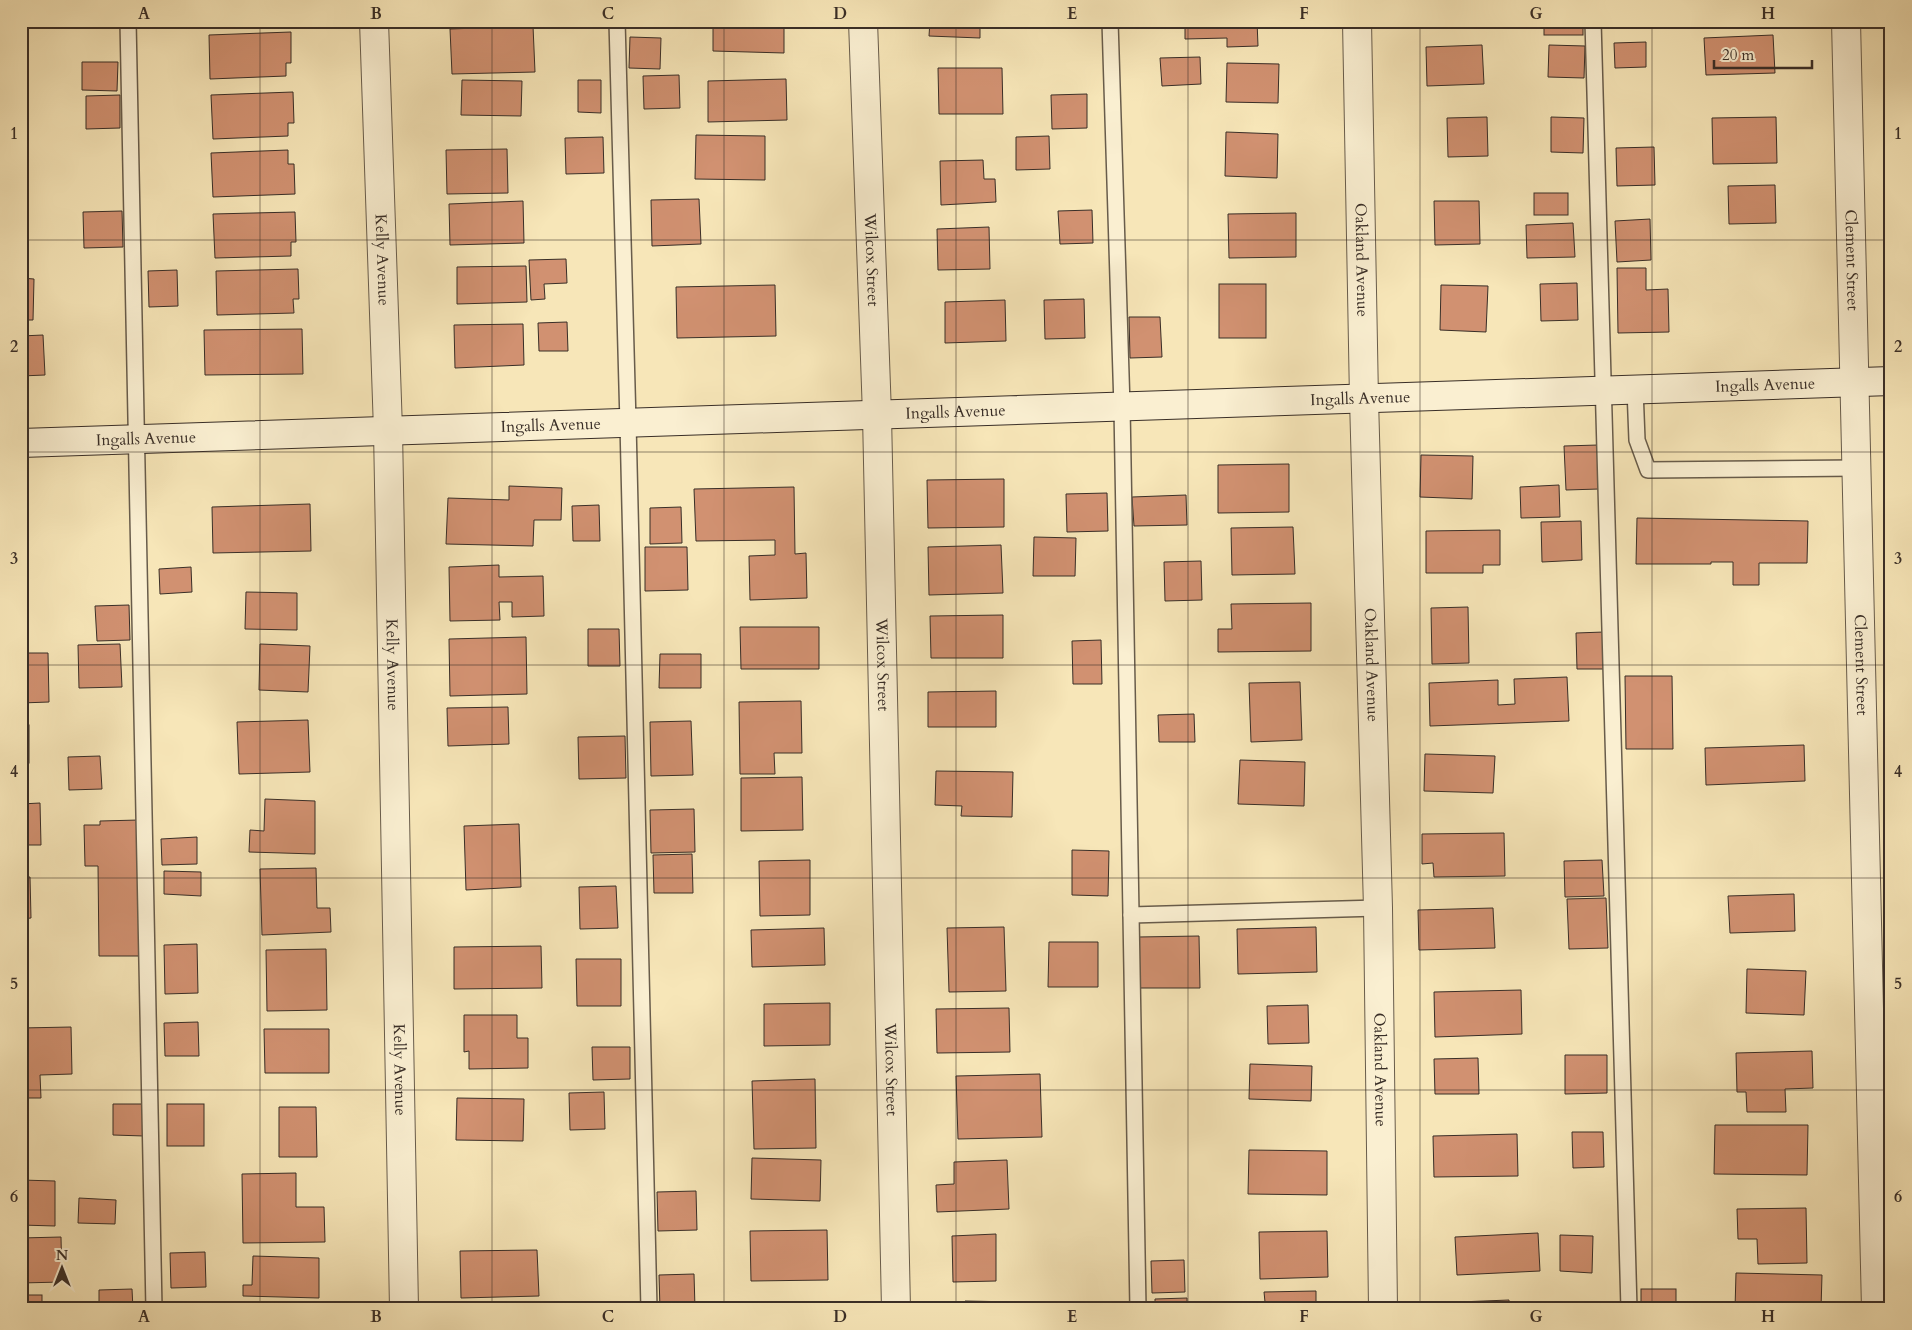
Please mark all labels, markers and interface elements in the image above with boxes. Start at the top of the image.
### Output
text: A [138,3,150,25]
text: B [370,3,382,25]
text: C [602,3,614,25]
text: D [833,3,847,25]
text: E [1067,3,1077,25]
text: F [1299,3,1309,25]
text: G [1529,3,1543,25]
text: H [1761,3,1775,25]
scale bar [1714,38,1812,70]
text: 20 m [1722,45,1754,65]
text: 1 [10,123,18,145]
text: 1 [1894,123,1902,145]
street label: Oakland Avenue [1349,203,1373,317]
street label: Clement Street [1839,209,1864,311]
street label: Wilcox Street [859,212,884,307]
street label: Kelly Avenue [370,214,395,306]
text: 2 [10,336,18,358]
text: 2 [1894,336,1902,358]
street label: Ingalls Avenue [1715,373,1815,398]
street label: Ingalls Avenue [1310,386,1411,411]
street label: Ingalls Avenue [905,399,1006,425]
street label: Ingalls Avenue [500,413,601,438]
street label: Ingalls Avenue [96,426,196,452]
text: 3 [10,548,18,570]
text: 3 [1894,548,1902,570]
street label: Oakland Avenue [1359,607,1384,722]
street label: Clement Street [1849,614,1873,716]
street label: Wilcox Street [870,617,894,711]
street label: Kelly Avenue [380,619,404,711]
text: 4 [10,761,18,783]
text: 4 [1894,761,1902,783]
text: 5 [10,973,18,995]
text: 5 [1894,973,1902,995]
street label: Oakland Avenue [1368,1013,1392,1127]
street label: Wilcox Street [879,1022,903,1116]
street label: Kelly Avenue [388,1023,411,1116]
text: 6 [10,1186,18,1208]
text: 6 [1894,1186,1902,1208]
north arrow [38,1242,88,1292]
text: N [56,1246,68,1265]
text: A [138,1306,150,1328]
text: B [370,1306,382,1328]
text: C [602,1306,614,1328]
text: D [833,1306,847,1328]
text: E [1067,1306,1077,1328]
text: F [1299,1306,1309,1328]
text: G [1529,1306,1543,1328]
text: H [1761,1306,1775,1328]

